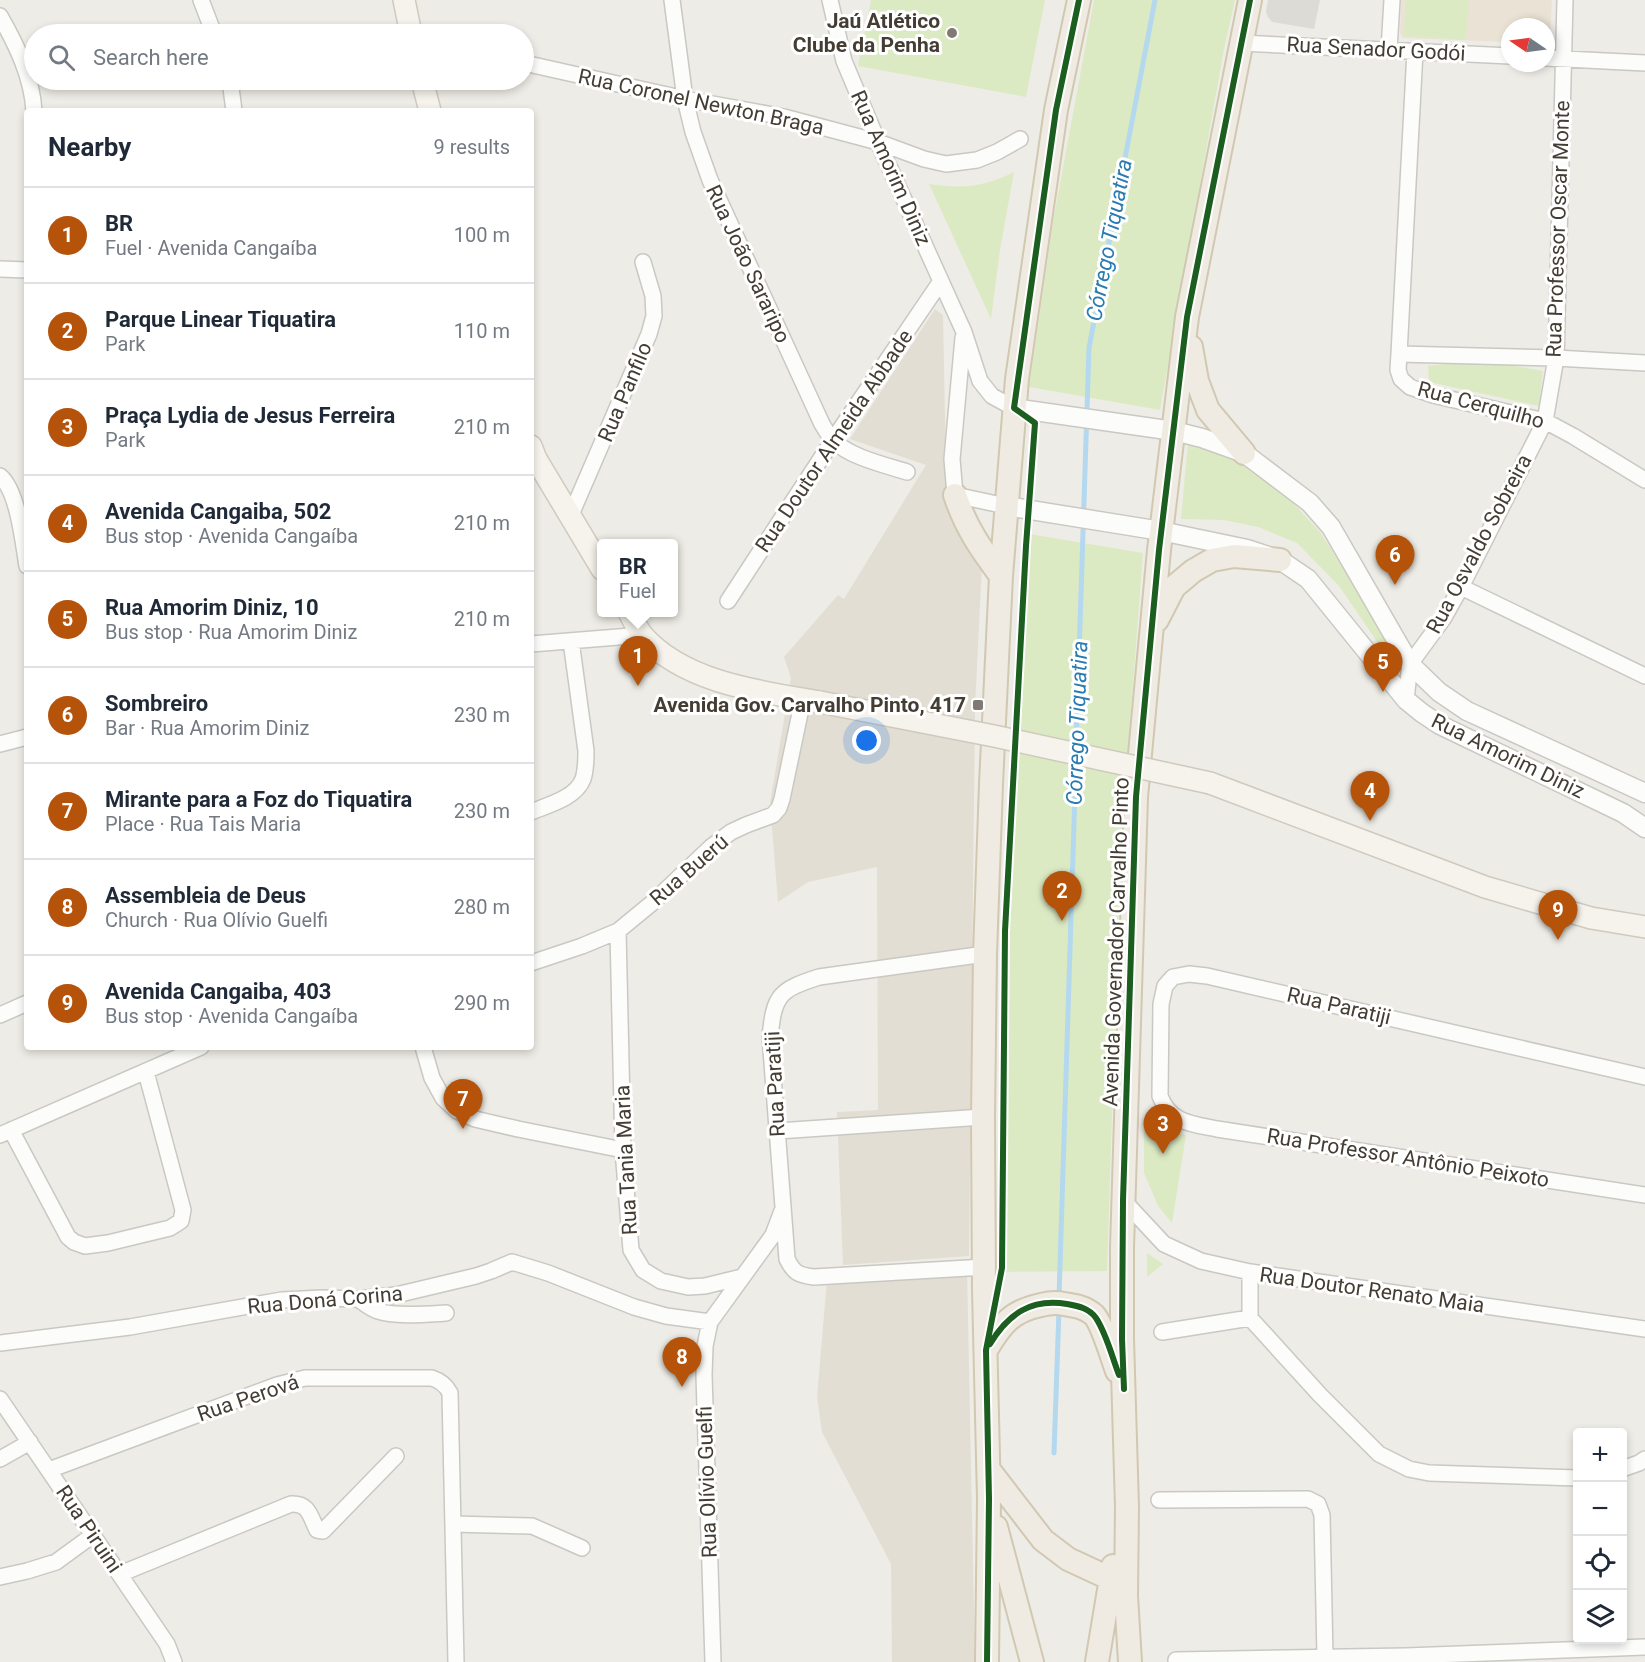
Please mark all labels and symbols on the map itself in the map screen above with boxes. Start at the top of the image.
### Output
place label: Jaú Atlético Clube da Penha [793,9,940,57]
north arrow [1501,18,1555,72]
marker: Jaú Atlético Clube da Penha [945,26,959,40]
street label: Rua Senador Godói [1286,32,1466,66]
street label: Rua Coronel Newton Braga [576,64,826,140]
street label: Rua Amorim Diniz [846,87,936,249]
street label: Rua Professor Oscar Monte [1542,100,1574,358]
water label: Córrego Tiquatira [1081,157,1137,323]
street label: Rua João Sararipo [701,181,795,347]
street label: Rua Doutor Almeida Abbade [750,325,918,557]
street label: Rua Panfilo [593,338,657,445]
street label: Rua Cerquilho [1415,377,1547,433]
street label: Rua Osvaldo Sobreira [1422,450,1536,638]
pin: 6 [1376,536,1414,585]
pin: 1 [618,636,658,686]
water label: Córrego Tiquatira [1062,640,1092,806]
pin: 5 [1364,642,1402,692]
place label: Avenida Gov. Carvalho Pinto, 417 [653,693,966,717]
marker: Avenida Gov. Carvalho Pinto, 417 [971,698,985,712]
street label: Rua Amorim Diniz [1428,709,1588,803]
your location [852,726,881,755]
pin: 4 [1350,772,1390,821]
street label: Avenida Governador Carvalho Pinto [1098,777,1134,1107]
street label: Rua Buerú [645,830,733,910]
pin: 2 [1042,872,1082,921]
pin: 9 [1538,890,1578,940]
street label: Rua Paratiji [1285,982,1393,1030]
street label: Rua Paratiji [760,1030,790,1138]
pin: 7 [444,1080,482,1129]
street label: Rua Tania Maria [610,1084,642,1236]
pin: 3 [1144,1104,1182,1154]
street label: Rua Professor Antônio Peixoto [1265,1124,1551,1192]
street label: Rua Doutor Renato Maia [1258,1262,1486,1318]
street label: Rua Doná Corina [246,1281,404,1319]
pin: 8 [662,1338,702,1387]
street label: Rua Perová [194,1369,302,1427]
street label: Rua Olívio Guelfi [692,1406,722,1558]
street label: Rua Piruini [51,1481,127,1577]

